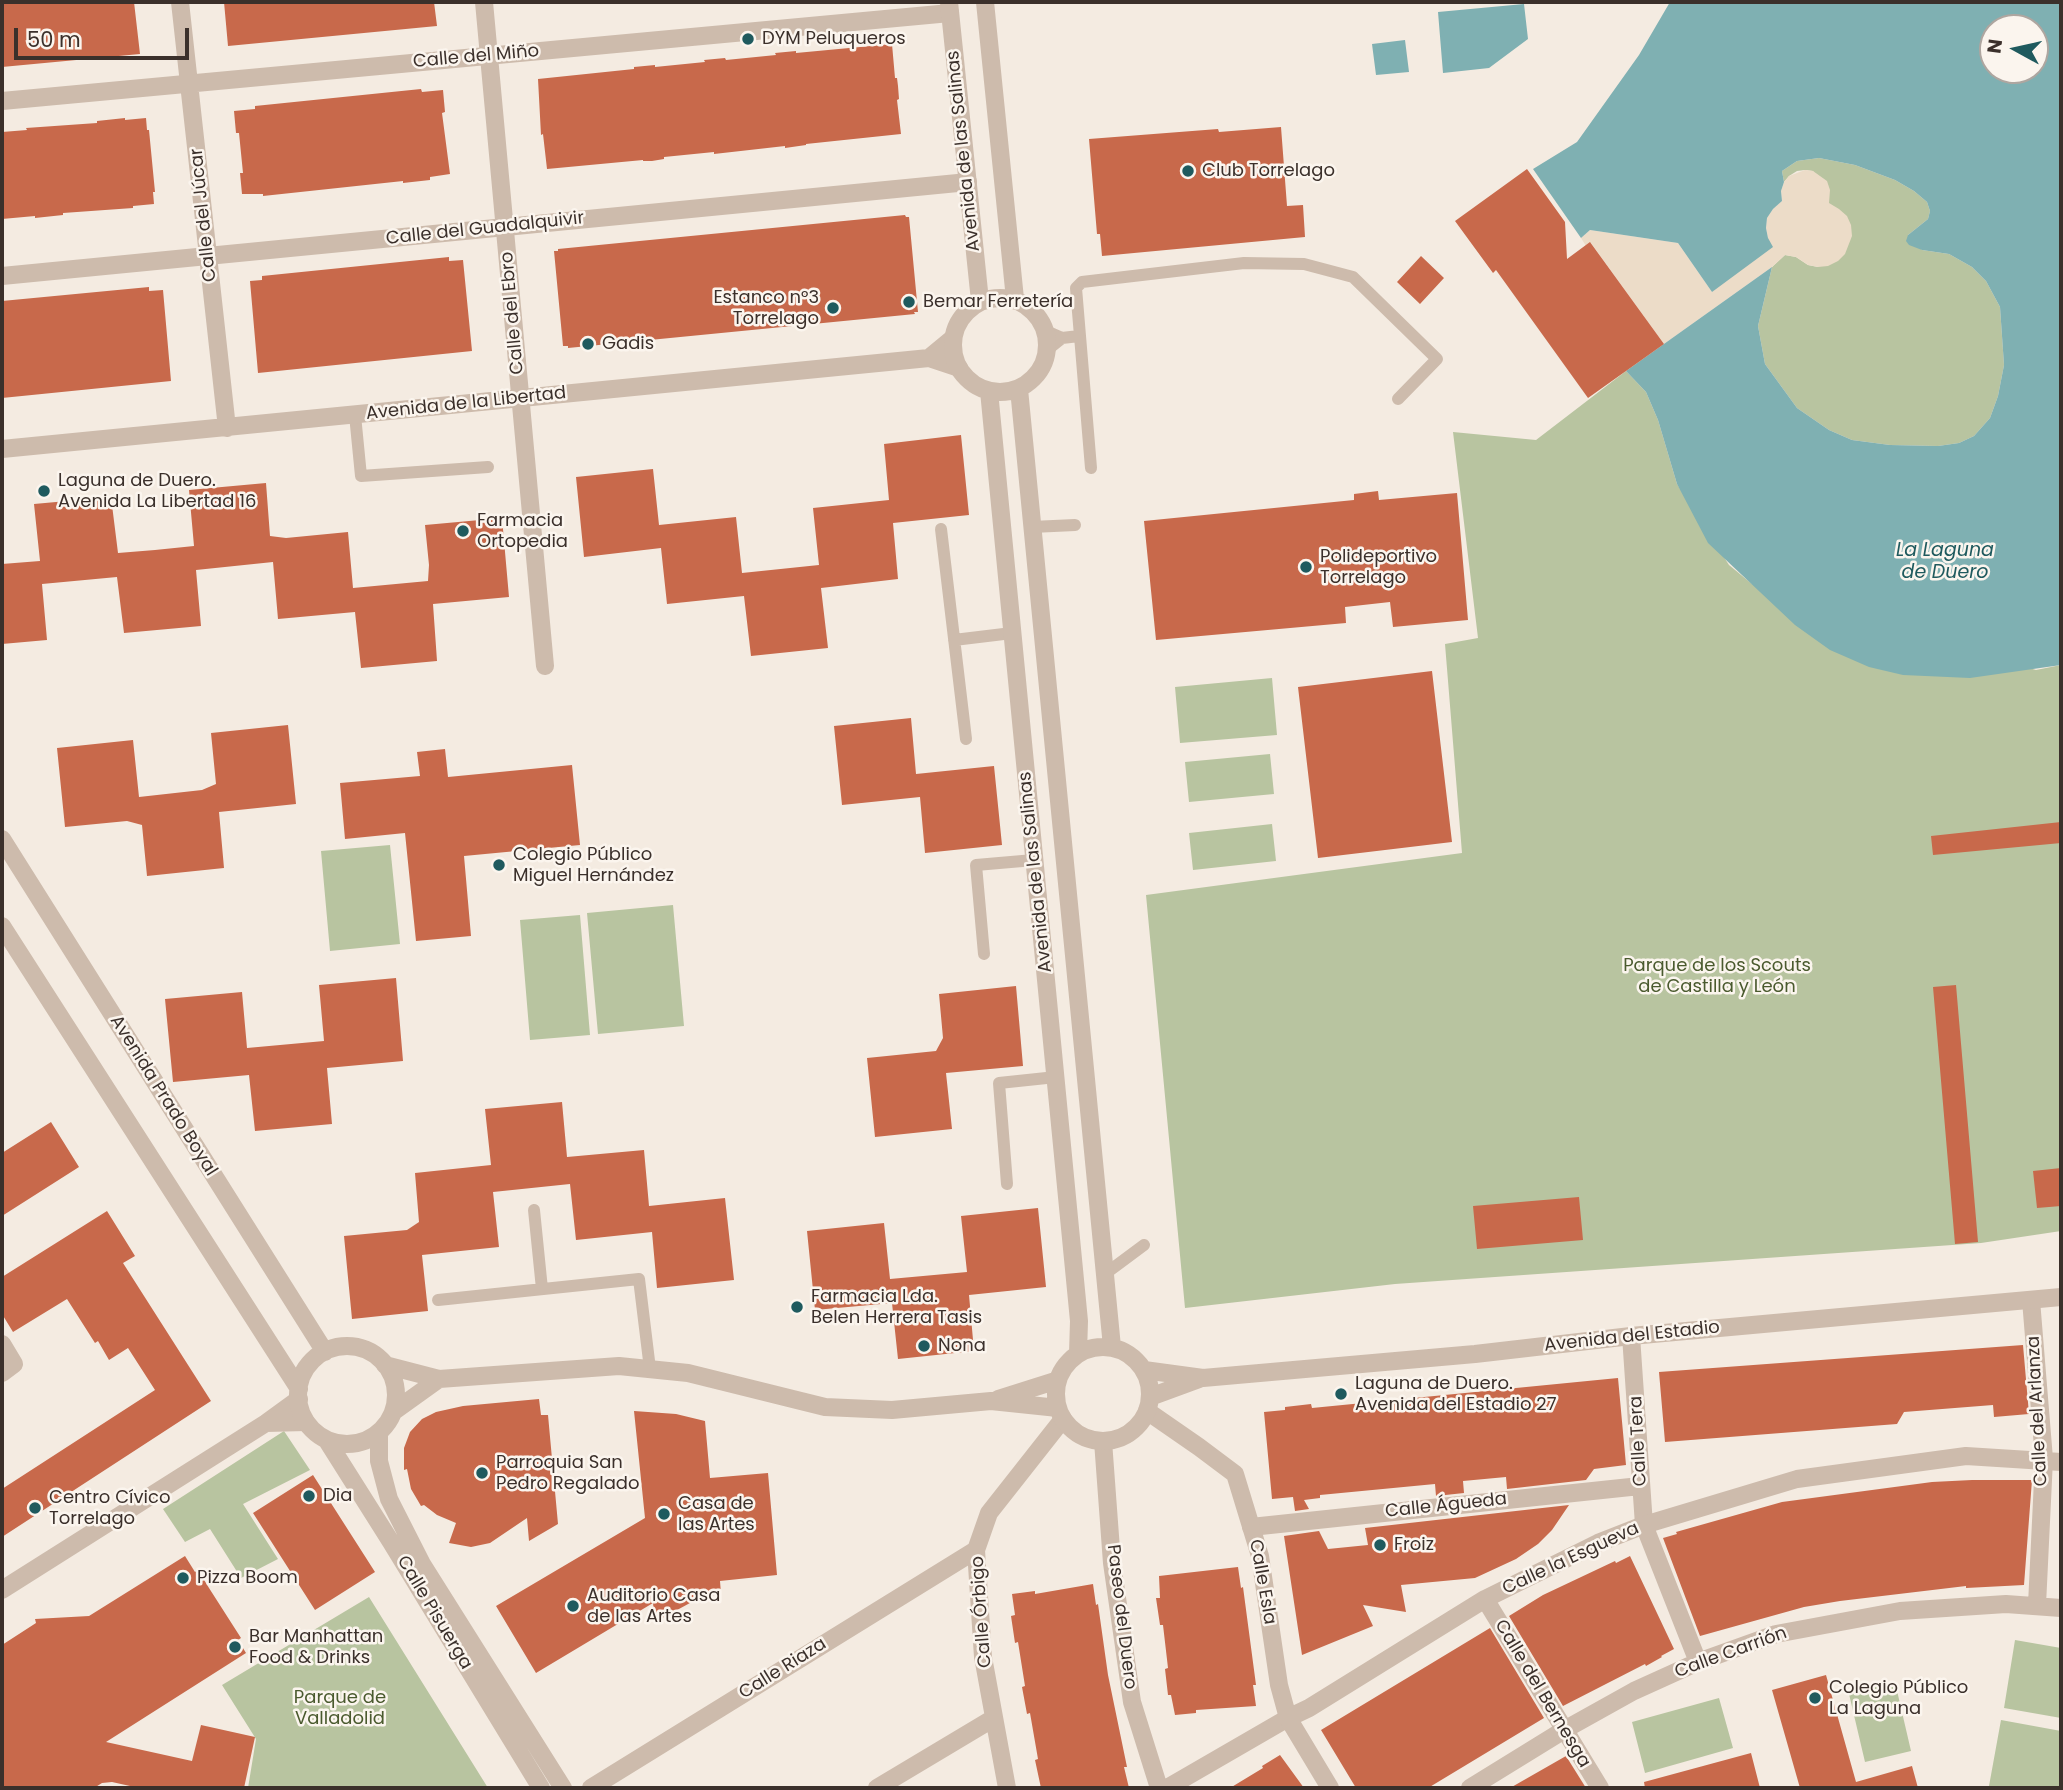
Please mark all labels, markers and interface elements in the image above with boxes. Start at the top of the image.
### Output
scale bar [18,14,192,58]
north arrow [1979,14,2049,84]
text: 50 m [27,25,81,54]
place label: DYM Peluqueros [762,28,906,50]
marker: DYM Peluqueros [740,31,756,47]
text: N [1980,37,2009,55]
street label: Calle del Miño [412,41,540,73]
street label: Avenida de las Salinas [943,49,985,253]
street label: Calle del Júcar [186,147,222,283]
place label: Club Torrelago [1202,160,1335,182]
marker: Club Torrelago [1180,163,1196,179]
street label: Calle del Guadalquivir [385,208,585,250]
street label: Calle del Ebro [497,251,529,375]
place label: Estanco n°3 Torrelago [713,287,819,330]
place label: Bemar Ferretería [923,291,1073,313]
marker: Bemar Ferretería [901,294,917,310]
marker: Estanco n°3 Torrelago [825,300,841,316]
place label: Gadis [602,333,654,355]
marker: Gadis [580,336,596,352]
street label: Avenida de la Libertad [365,383,567,425]
place label: Laguna de Duero. Avenida La Libertad 16 [58,470,256,512]
marker: Laguna de Duero. Avenida La Libertad 16 [36,483,52,499]
place label: Farmacia Ortopedia [477,510,568,552]
marker: Farmacia Ortopedia [455,523,471,539]
water label: La Laguna de Duero [1896,540,1994,584]
place label: Polideportivo Torrelago [1320,546,1437,588]
marker: Polideportivo Torrelago [1298,559,1314,575]
street label: Avenida de las Salinas [1015,770,1057,974]
place label: Colegio Público Miguel Hernández [513,844,674,886]
marker: Colegio Público Miguel Hernández [491,857,507,873]
park label: Parque de los Scouts de Castilla y León [1623,955,1811,998]
street label: Avenida Prado Boyal [105,1012,221,1180]
place label: Farmacia Lda. Belen Herrera Tasis [811,1286,982,1328]
marker: Farmacia Lda. Belen Herrera Tasis [789,1299,805,1315]
street label: Avenida del Estadio [1543,1317,1721,1357]
place label: Nona [938,1335,986,1357]
street label: Calle del Arlanza [2023,1335,2053,1487]
marker: Nona [916,1338,932,1354]
place label: Laguna de Duero. Avenida del Estadio 27 [1355,1373,1556,1416]
marker: Laguna de Duero. Avenida del Estadio 27 [1333,1386,1349,1402]
street label: Calle Tera [1626,1395,1652,1487]
place label: Parroquia San Pedro Regalado [496,1452,640,1494]
marker: Parroquia San Pedro Regalado [474,1465,490,1481]
place label: Dia [323,1485,352,1507]
place label: Centro Cívico Torrelago [49,1487,170,1530]
marker: Dia [301,1488,317,1504]
street label: Calle Águeda [1384,1489,1508,1523]
place label: Casa de las Artes [678,1493,755,1536]
marker: Centro Cívico Torrelago [27,1500,43,1516]
marker: Casa de las Artes [656,1506,672,1522]
street label: Calle la Esgueva [1499,1518,1643,1600]
place label: Froiz [1394,1534,1434,1556]
marker: Froiz [1372,1537,1388,1553]
street label: Calle Esla [1244,1538,1280,1626]
street label: Paseo del Duero [1101,1543,1141,1691]
street label: Calle Pisuerga [392,1552,476,1674]
street label: Calle Órbigo [967,1555,997,1669]
place label: Pizza Boom [197,1567,298,1589]
marker: Pizza Boom [175,1570,191,1586]
place label: Auditorio Casa de las Artes [587,1585,720,1628]
marker: Auditorio Casa de las Artes [565,1598,581,1614]
street label: Calle del Bernesga [1489,1616,1595,1772]
street label: Calle Carrión [1672,1623,1790,1683]
place label: Bar Manhattan Food & Drinks [249,1626,383,1668]
street label: Calle Riaza [735,1634,831,1704]
marker: Bar Manhattan Food & Drinks [227,1639,243,1655]
place label: Colegio Público La Laguna [1829,1677,1968,1720]
park label: Parque de Valladolid [294,1687,386,1730]
marker: Colegio Público La Laguna [1807,1690,1823,1706]

